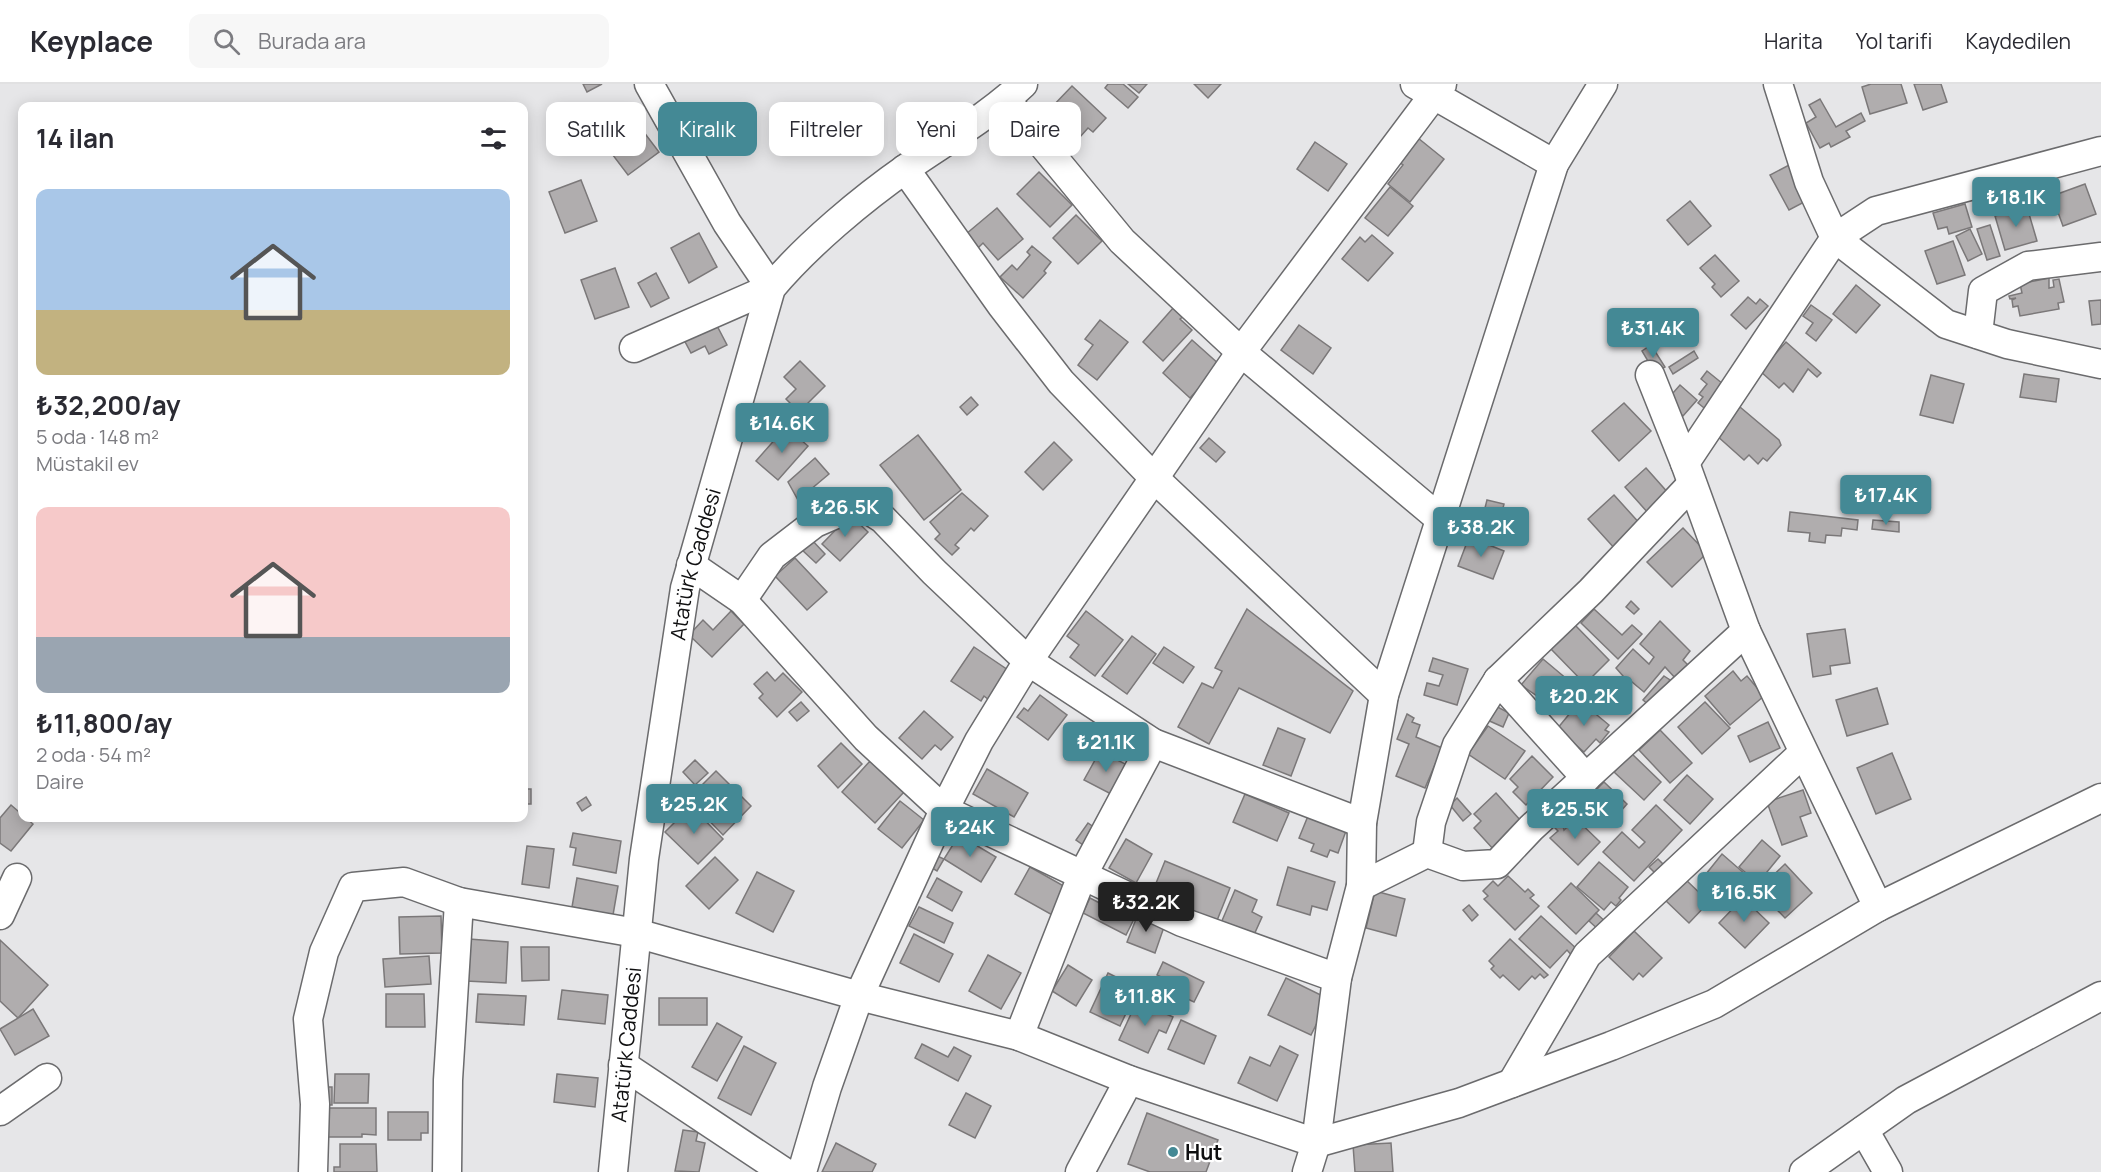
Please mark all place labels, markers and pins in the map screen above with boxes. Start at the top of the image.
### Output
pin: ₺18.1K [1967,177,2065,228]
pin: ₺31.4K [1604,308,1702,359]
pin: ₺14.6K [733,403,831,454]
pin: ₺17.4K [1837,475,1935,526]
pin: ₺26.5K [796,487,894,538]
pin: ₺38.2K [1432,507,1530,558]
pin: ₺20.2K [1535,676,1633,727]
pin: ₺21.1K [1057,722,1155,773]
pin: ₺25.2K [645,784,743,835]
pin: ₺25.5K [1526,789,1624,840]
pin: ₺24K [934,807,1006,858]
pin: ₺16.5K [1695,872,1793,923]
pin: ₺32.2K [1097,882,1195,933]
pin: ₺11.8K [1096,976,1194,1027]
place label: Hut [1185,1138,1222,1166]
marker: Hut [1166,1145,1180,1159]

